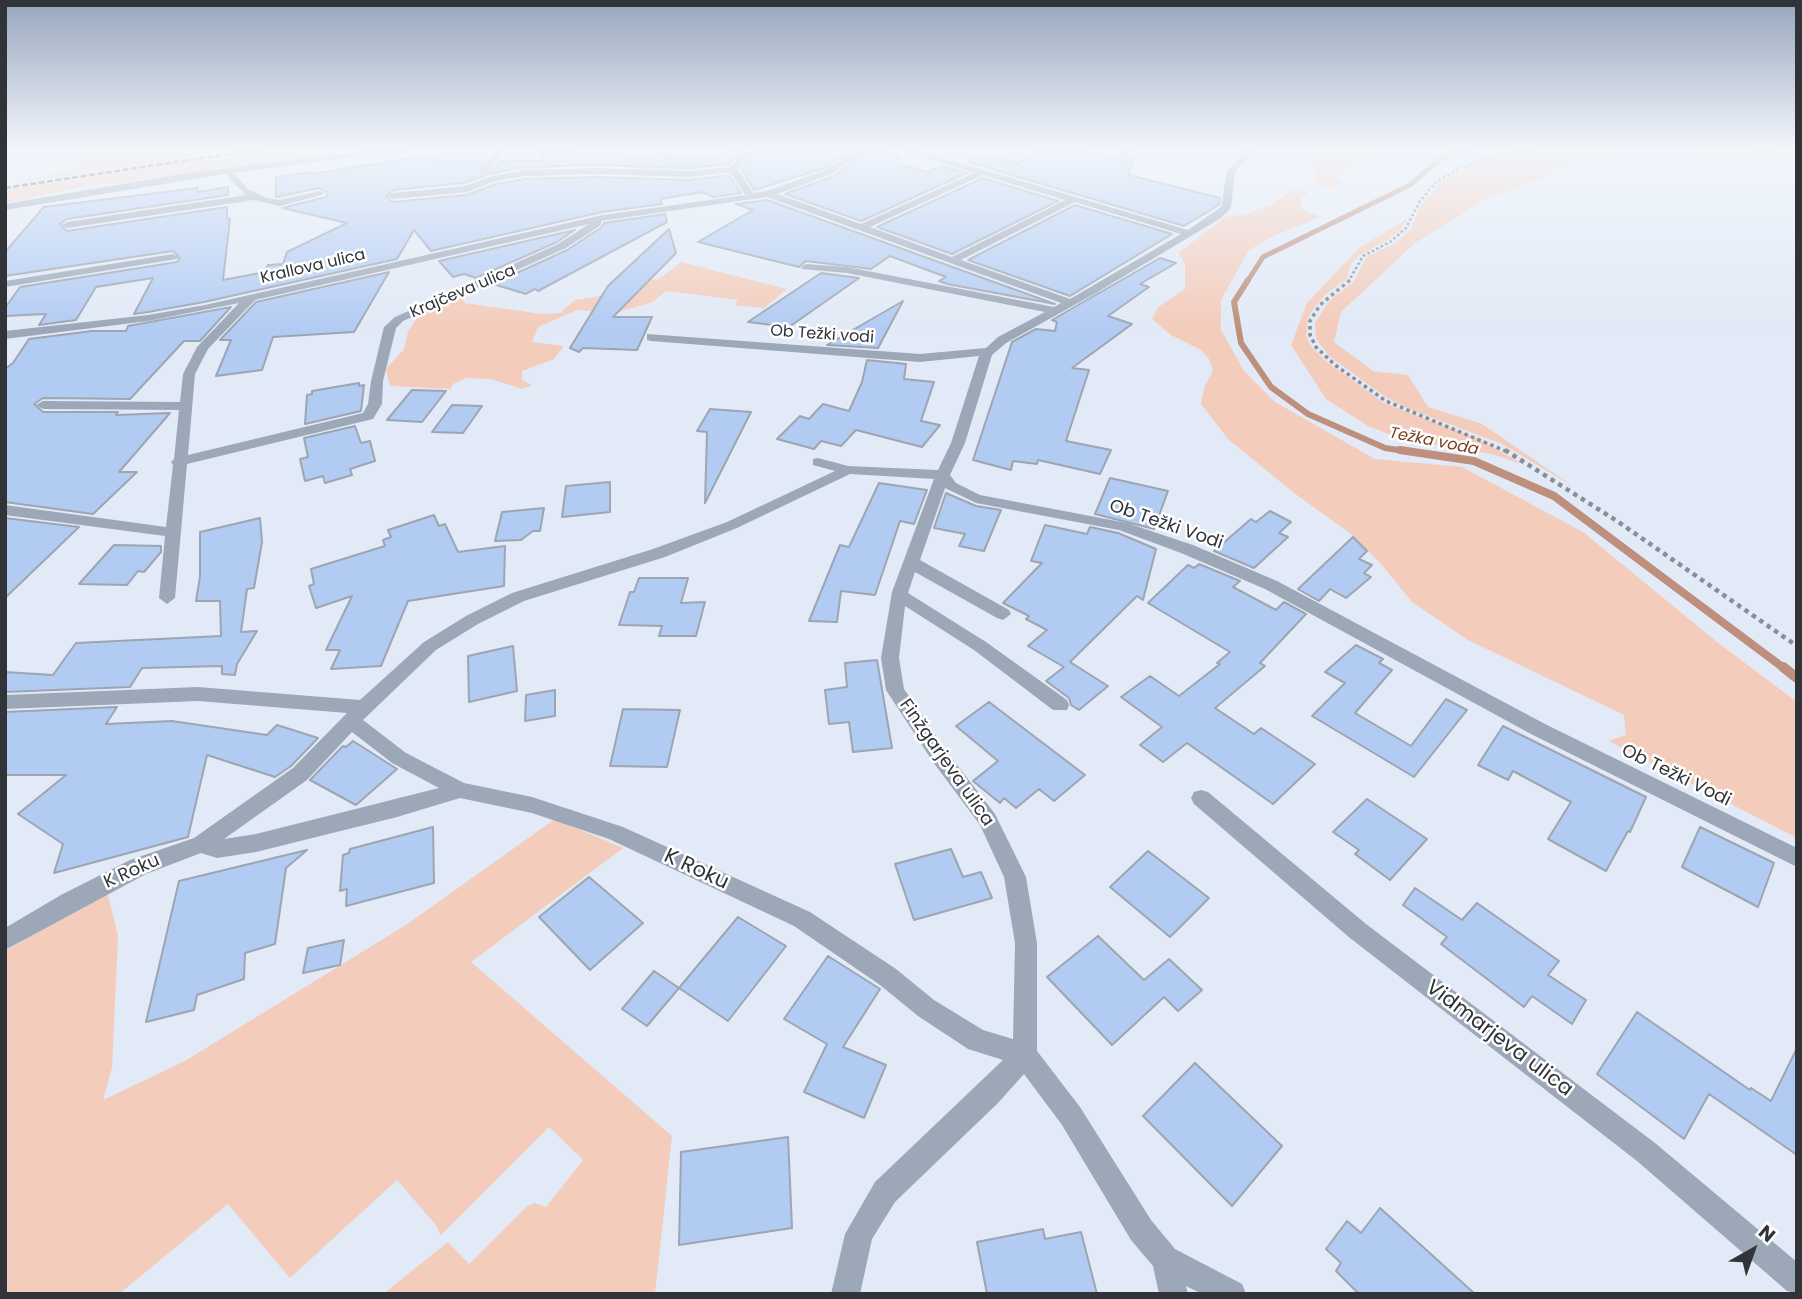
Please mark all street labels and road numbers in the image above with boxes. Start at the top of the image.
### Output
street label: Krallova ulica [259,246,367,288]
street label: Krajčeva ulica [407,261,519,323]
street label: Ob Težki vodi [769,322,875,348]
street label: Ob Težki Vodi [1106,495,1226,555]
street label: Finžgarjeva ulica [894,695,998,831]
street label: Ob Težki Vodi [1618,740,1734,812]
street label: K Roku [660,844,732,896]
street label: K Roku [101,850,163,894]
street label: Vidmarjeva ulica [1420,975,1578,1103]

